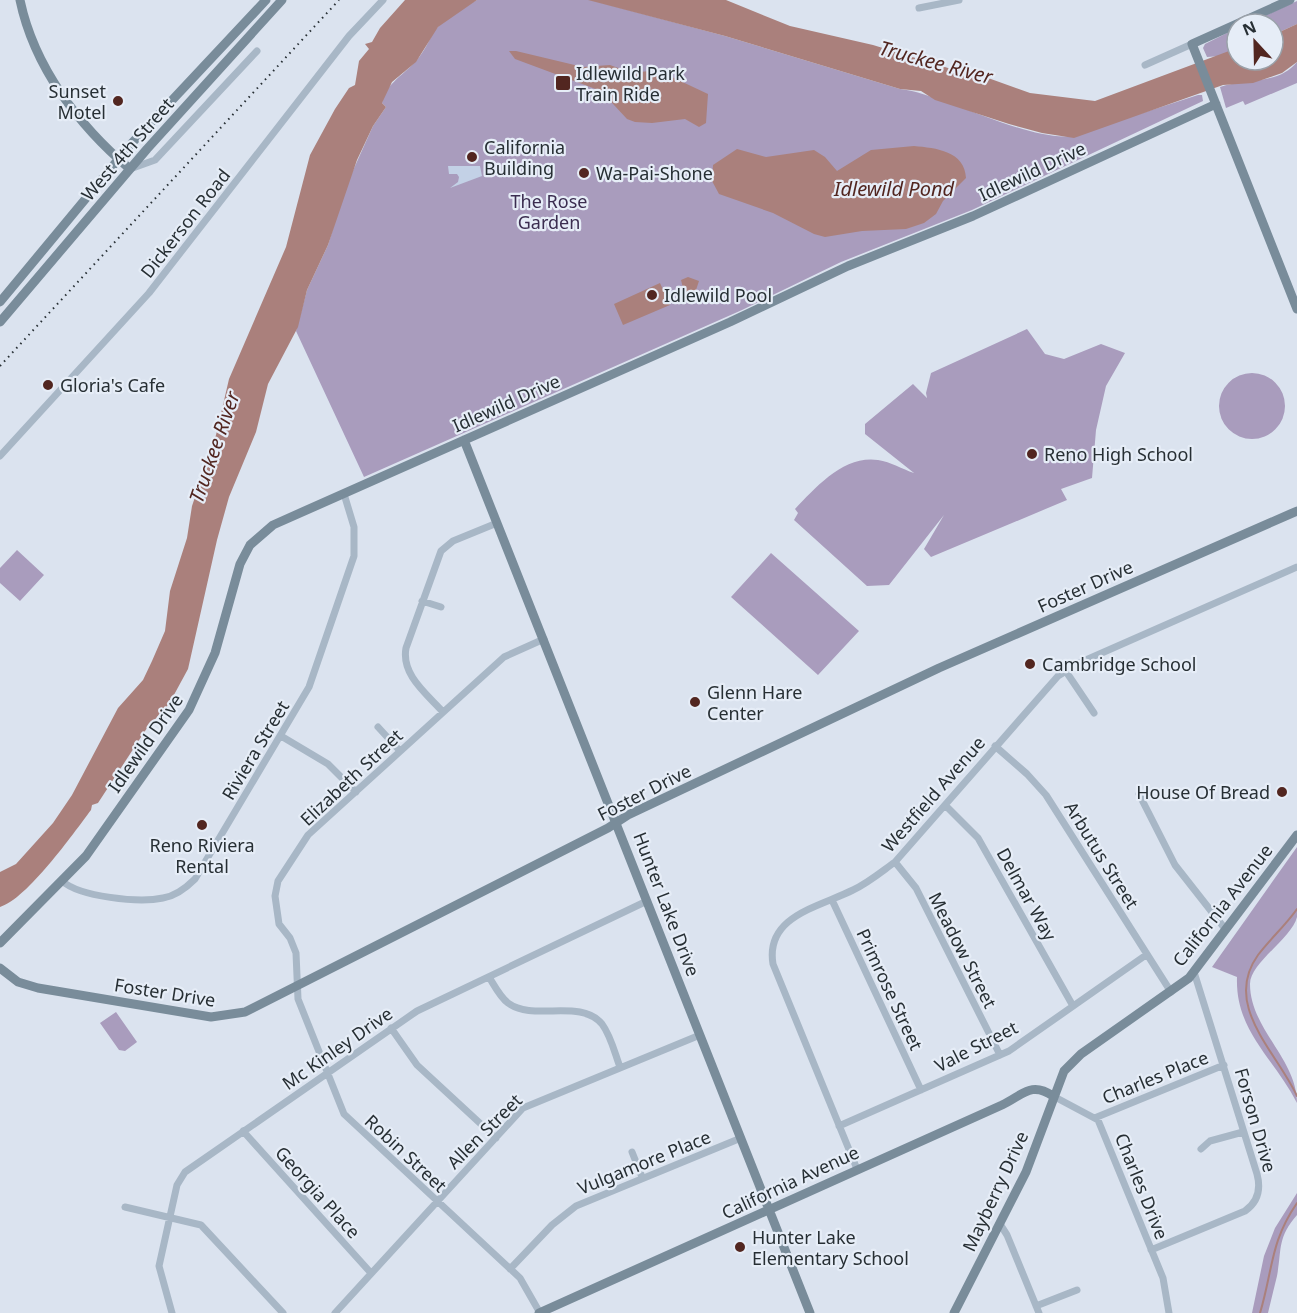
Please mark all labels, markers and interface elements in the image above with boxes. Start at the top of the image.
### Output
north arrow [1225,12,1285,72]
text: N [1239,15,1260,41]
water label: Truckee River [876,34,997,90]
place label: Idlewild Park Train Ride [576,61,685,106]
marker: Idlewild Park Train Ride [554,74,572,92]
place label: Sunset Motel [49,79,106,124]
street label: West 4th Street [76,92,179,206]
marker: Sunset Motel [111,94,125,108]
place label: California Building [484,135,565,180]
street label: Idlewild Drive [975,136,1089,206]
marker: California Building [465,150,479,164]
place label: Wa-Pai-Shone [596,161,713,185]
street label: Dickerson Road [135,164,235,282]
marker: Wa-Pai-Shone [577,166,591,180]
water label: Idlewild Pond [833,175,954,202]
park label: The Rose Garden [511,189,587,234]
place label: Idlewild Pool [664,283,772,307]
marker: Idlewild Pool [645,288,659,302]
street label: Idlewild Drive [448,369,564,437]
place label: Gloria's Cafe [60,373,165,397]
marker: Gloria's Cafe [41,378,55,392]
water label: Truckee River [182,387,246,506]
place label: Reno High School [1044,442,1193,466]
marker: Reno High School [1025,447,1039,461]
street label: Foster Drive [1033,554,1137,618]
place label: Cambridge School [1042,652,1197,676]
marker: Cambridge School [1023,657,1037,671]
place label: Glenn Hare Center [707,680,803,725]
street label: Idlewild Drive [102,689,188,797]
street label: Riviera Street [216,695,294,804]
marker: Glenn Hare Center [688,695,702,709]
street label: Elizabeth Street [295,723,408,831]
street label: Westfield Avenue [876,731,990,857]
street label: Foster Drive [593,758,695,826]
place label: House Of Bread [1136,780,1270,804]
marker: House Of Bread [1275,785,1289,799]
street label: Arbutus Street [1059,797,1145,914]
marker: Reno Riviera Rental [195,818,209,832]
street label: Hunter Lake Drive [628,828,706,980]
place label: Reno Riviera Rental [150,833,255,878]
street label: California Avenue [1167,839,1277,971]
street label: Delmar Way [992,843,1063,945]
street label: Meadow Street [923,888,1003,1013]
street label: Primrose Street [851,924,929,1054]
street label: Foster Drive [113,972,217,1012]
street label: Mc Kinley Drive [277,1001,397,1095]
street label: Vale Street [930,1015,1022,1077]
street label: Charles Place [1098,1045,1212,1109]
street label: Forson Drive [1230,1065,1282,1175]
street label: Allen Street [441,1088,527,1174]
street label: Robin Street [360,1109,453,1198]
street label: Vulgamore Place [574,1124,714,1200]
street label: Mayberry Drive [957,1127,1033,1255]
street label: Charles Drive [1110,1129,1174,1243]
street label: California Avenue [717,1140,863,1224]
street label: Georgia Place [270,1141,366,1243]
place label: Hunter Lake Elementary School [752,1225,909,1270]
marker: Hunter Lake Elementary School [733,1240,747,1254]

